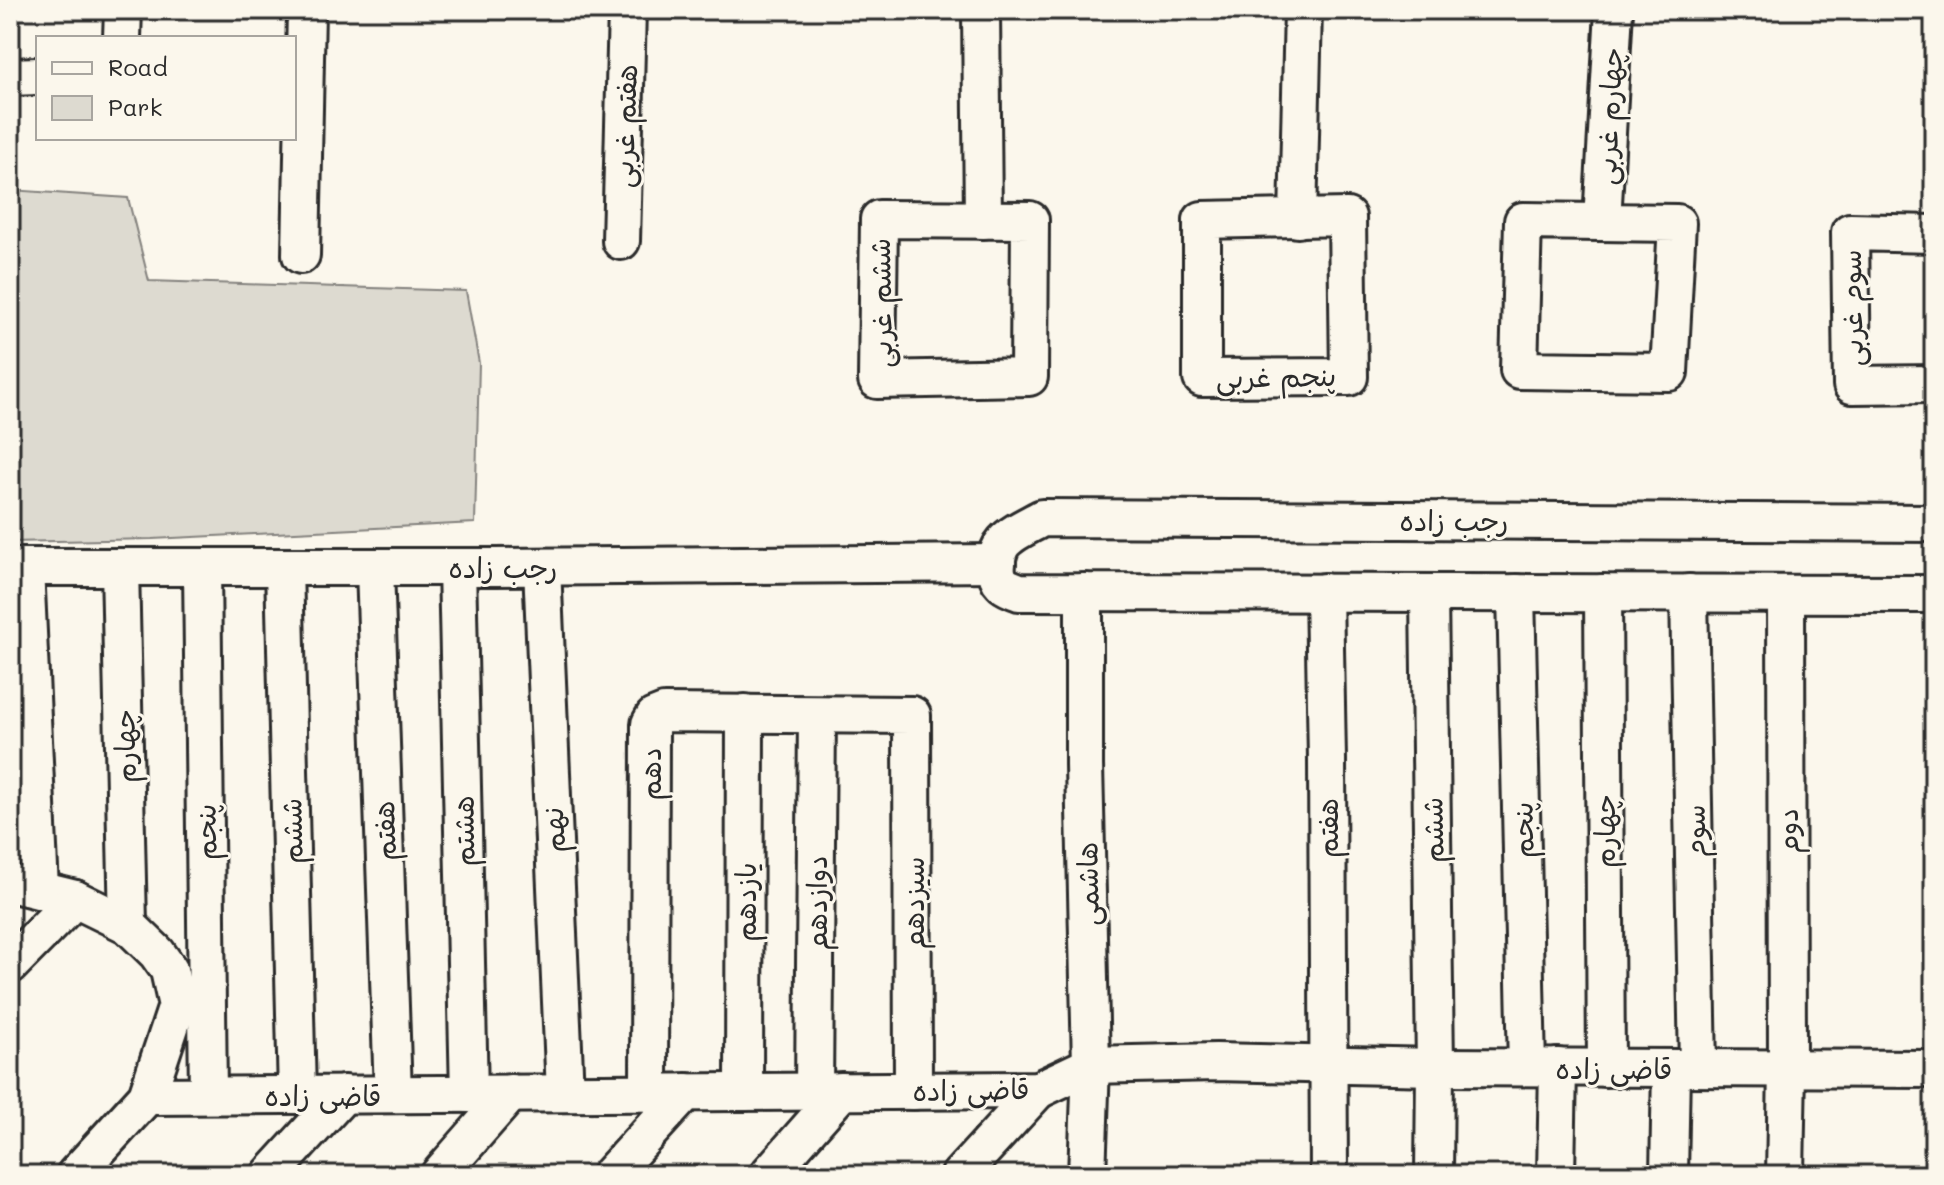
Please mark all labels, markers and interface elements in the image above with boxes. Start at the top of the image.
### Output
legend [36,36,296,140]
street label: چهارم غربی [1586,46,1635,186]
text: Road [108,51,168,82]
street label: هفتم غربی [604,63,649,189]
text: Park [108,91,162,122]
street label: ششم غربی [861,238,904,368]
street label: سوم غربی [1832,249,1875,367]
street label: پنجم غربی [1216,357,1337,400]
street label: رجب زاده [1400,502,1508,539]
street label: رجب زاده [449,549,557,586]
street label: چهارم [105,709,148,783]
street label: دهم [632,748,673,800]
street label: چهارم [1586,794,1627,868]
street label: هشتم [444,795,487,867]
street label: ششم [1413,797,1456,863]
street label: ششم [272,798,315,864]
street label: هفتم [1309,798,1350,858]
street label: هفتم [365,800,408,862]
street label: پنجم [1504,801,1545,858]
street label: پنجم [187,803,228,860]
street label: سوم [1676,804,1717,858]
street label: نهم [534,806,577,854]
street label: دوم [1769,808,1810,854]
street label: هاشمی [1068,842,1107,926]
street label: دوازدهم [798,855,839,951]
street label: سیزدهم [895,857,936,949]
street label: یازدهم [727,862,768,942]
street label: قاضی زاده [1556,1050,1672,1087]
street label: قاضی زاده [912,1070,1030,1109]
street label: قاضی زاده [265,1077,381,1114]

